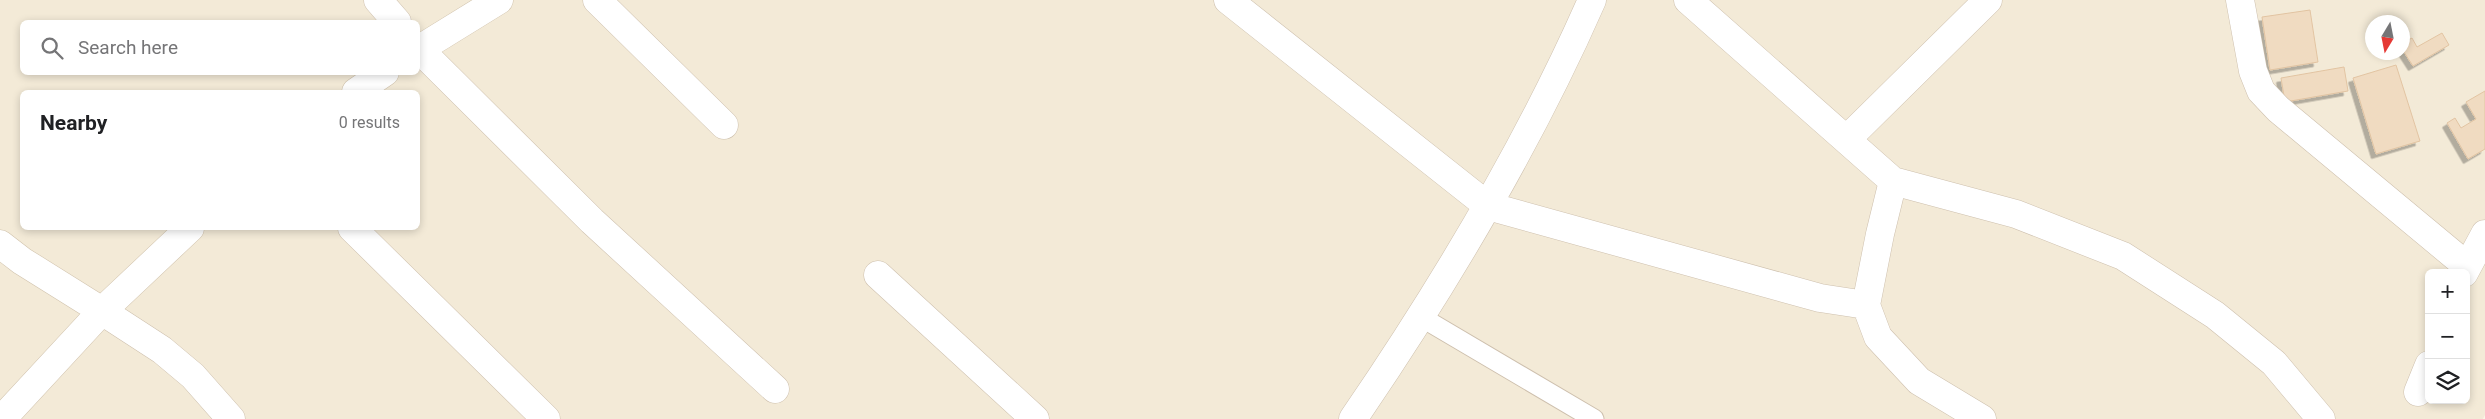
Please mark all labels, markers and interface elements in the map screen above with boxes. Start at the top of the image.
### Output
north arrow [2365,15,2410,60]
search box [20,20,420,75]
icon: search [38,34,66,62]
text: Search here [78,36,178,59]
text: Nearby [40,111,107,135]
text: 0 results [339,113,400,132]
map controls [2425,269,2470,404]
button: + [2425,269,2470,314]
button: − [2425,314,2470,359]
button: layers [2425,359,2470,404]

